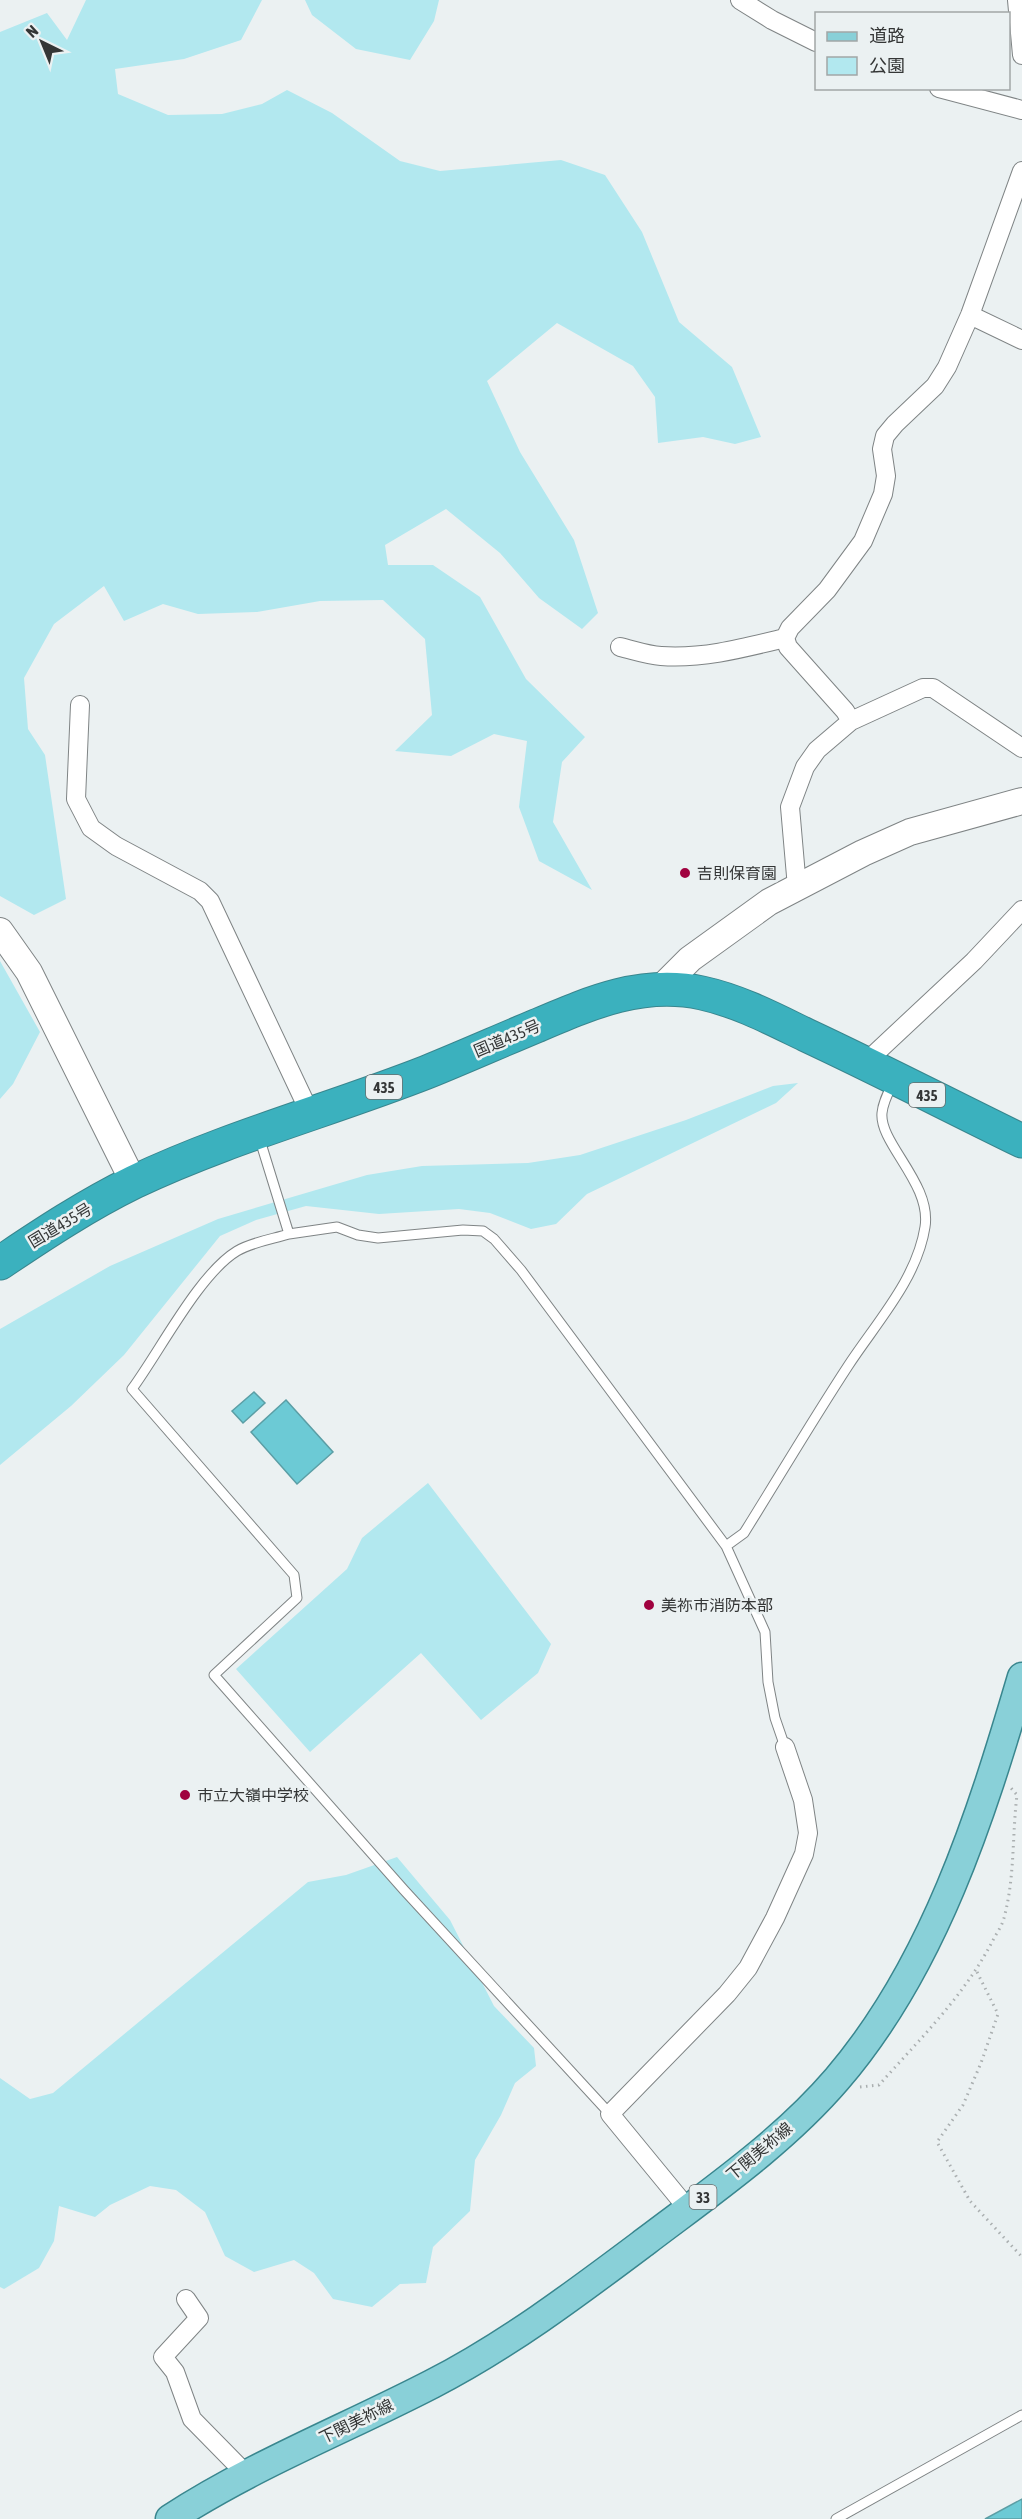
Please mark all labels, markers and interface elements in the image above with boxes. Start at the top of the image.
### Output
north arrow [12,12,72,72]
legend [815,12,1010,90]
text: N [22,21,41,41]
text: 道路 [869,25,905,46]
text: 公園 [869,55,905,76]
place label: 吉則保育園 [697,864,777,882]
marker: 吉則保育園 [678,866,692,880]
street label: 国道435号 [471,1016,543,1060]
road number: 435 [366,1075,402,1099]
road number: 435 [909,1083,945,1107]
street label: 国道435号 [25,1199,95,1251]
place label: 美祢市消防本部 [661,1596,773,1614]
marker: 美祢市消防本部 [642,1598,656,1612]
place label: 市立大嶺中学校 [197,1786,309,1804]
marker: 市立大嶺中学校 [178,1788,192,1802]
street label: 下関美祢線 [723,2118,795,2184]
road number: 33 [690,2185,716,2209]
street label: 下関美祢線 [316,2395,396,2447]

